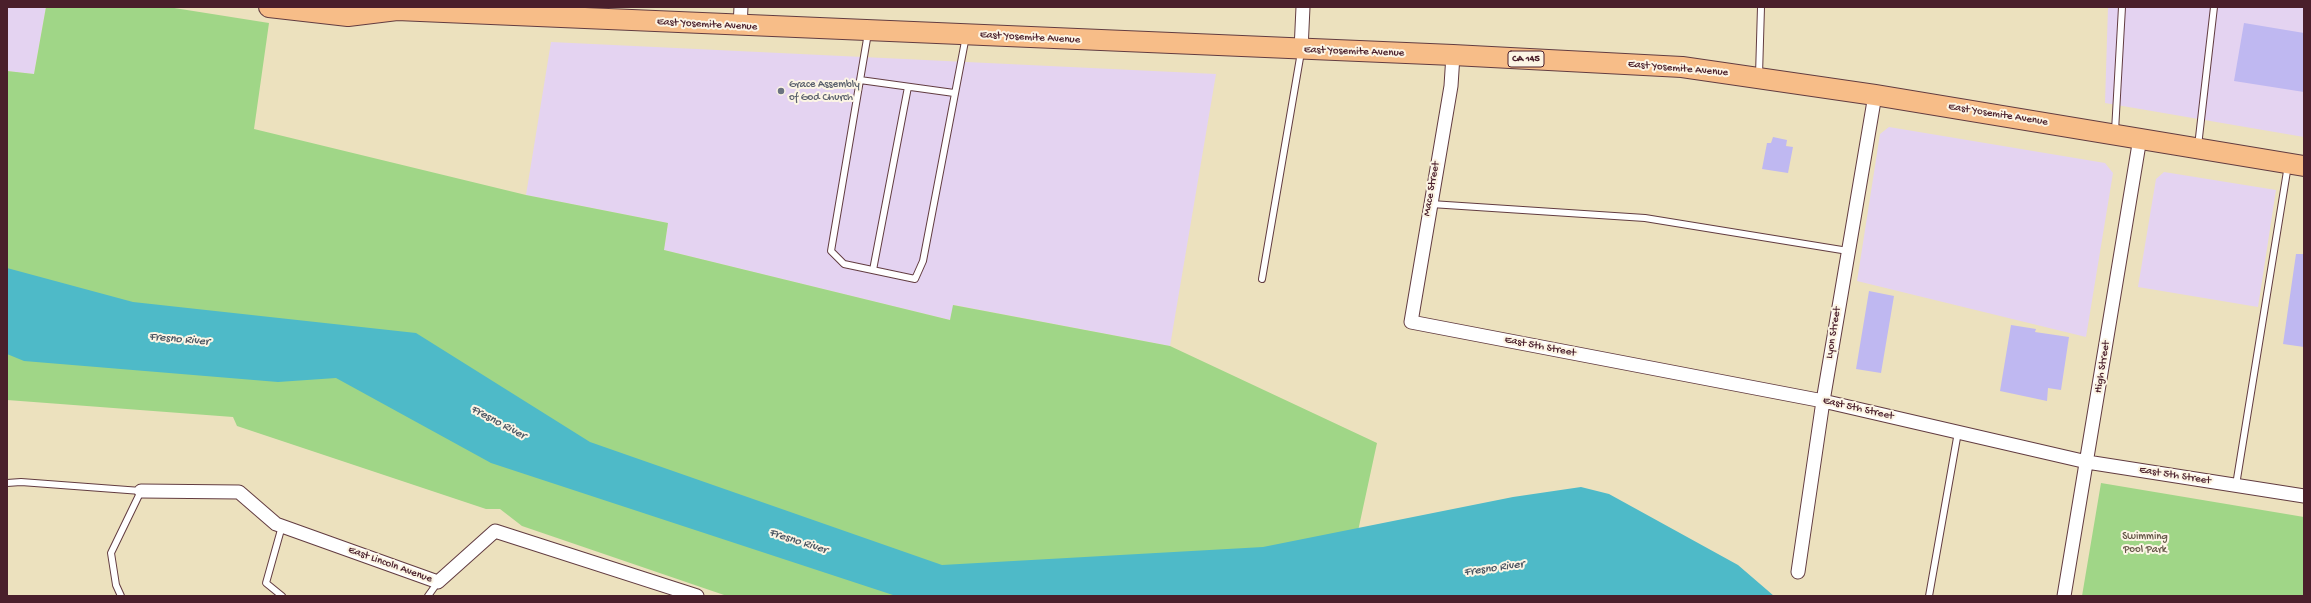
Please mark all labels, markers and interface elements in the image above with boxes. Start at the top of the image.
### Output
street label: East Yosemite Avenue [656,16,758,34]
street label: East Yosemite Avenue [979,29,1081,47]
street label: East Yosemite Avenue [1303,44,1405,60]
road number: CA 145 [1508,51,1544,67]
street label: East Yosemite Avenue [1627,58,1729,80]
place label: Grace Assembly of God Church [789,78,860,104]
marker: Grace Assembly of God Church [776,86,786,96]
street label: East Yosemite Avenue [1947,101,2049,129]
street label: Mace Street [1421,161,1443,217]
street label: Lyon Street [1823,306,1845,360]
water label: Fresno River [148,330,210,350]
street label: East 5th Street [1503,334,1577,360]
street label: High Street [2092,340,2114,394]
street label: East 5th Street [1821,394,1895,424]
water label: Fresno River [468,402,528,444]
street label: East 5th Street [2138,464,2212,488]
water label: Fresno River [767,526,829,558]
park label: Swimming Pool Park [2122,530,2168,556]
street label: East Lincoln Avenue [346,544,434,586]
water label: Fresno River [1463,558,1525,580]

